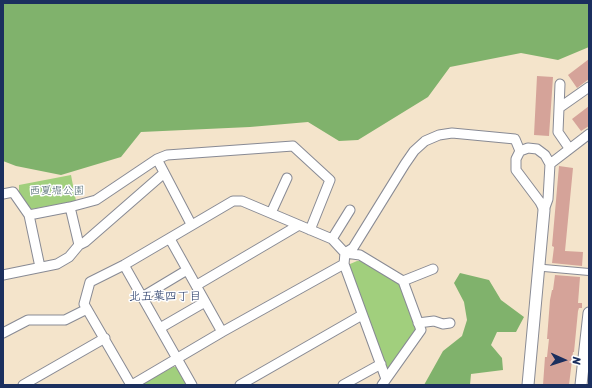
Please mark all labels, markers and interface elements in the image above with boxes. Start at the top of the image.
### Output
park label: 西夏堀公園 [30,184,84,198]
district label: 北五葉四丁目 [129,290,201,304]
north arrow [544,340,584,380]
text: N [567,356,586,365]

